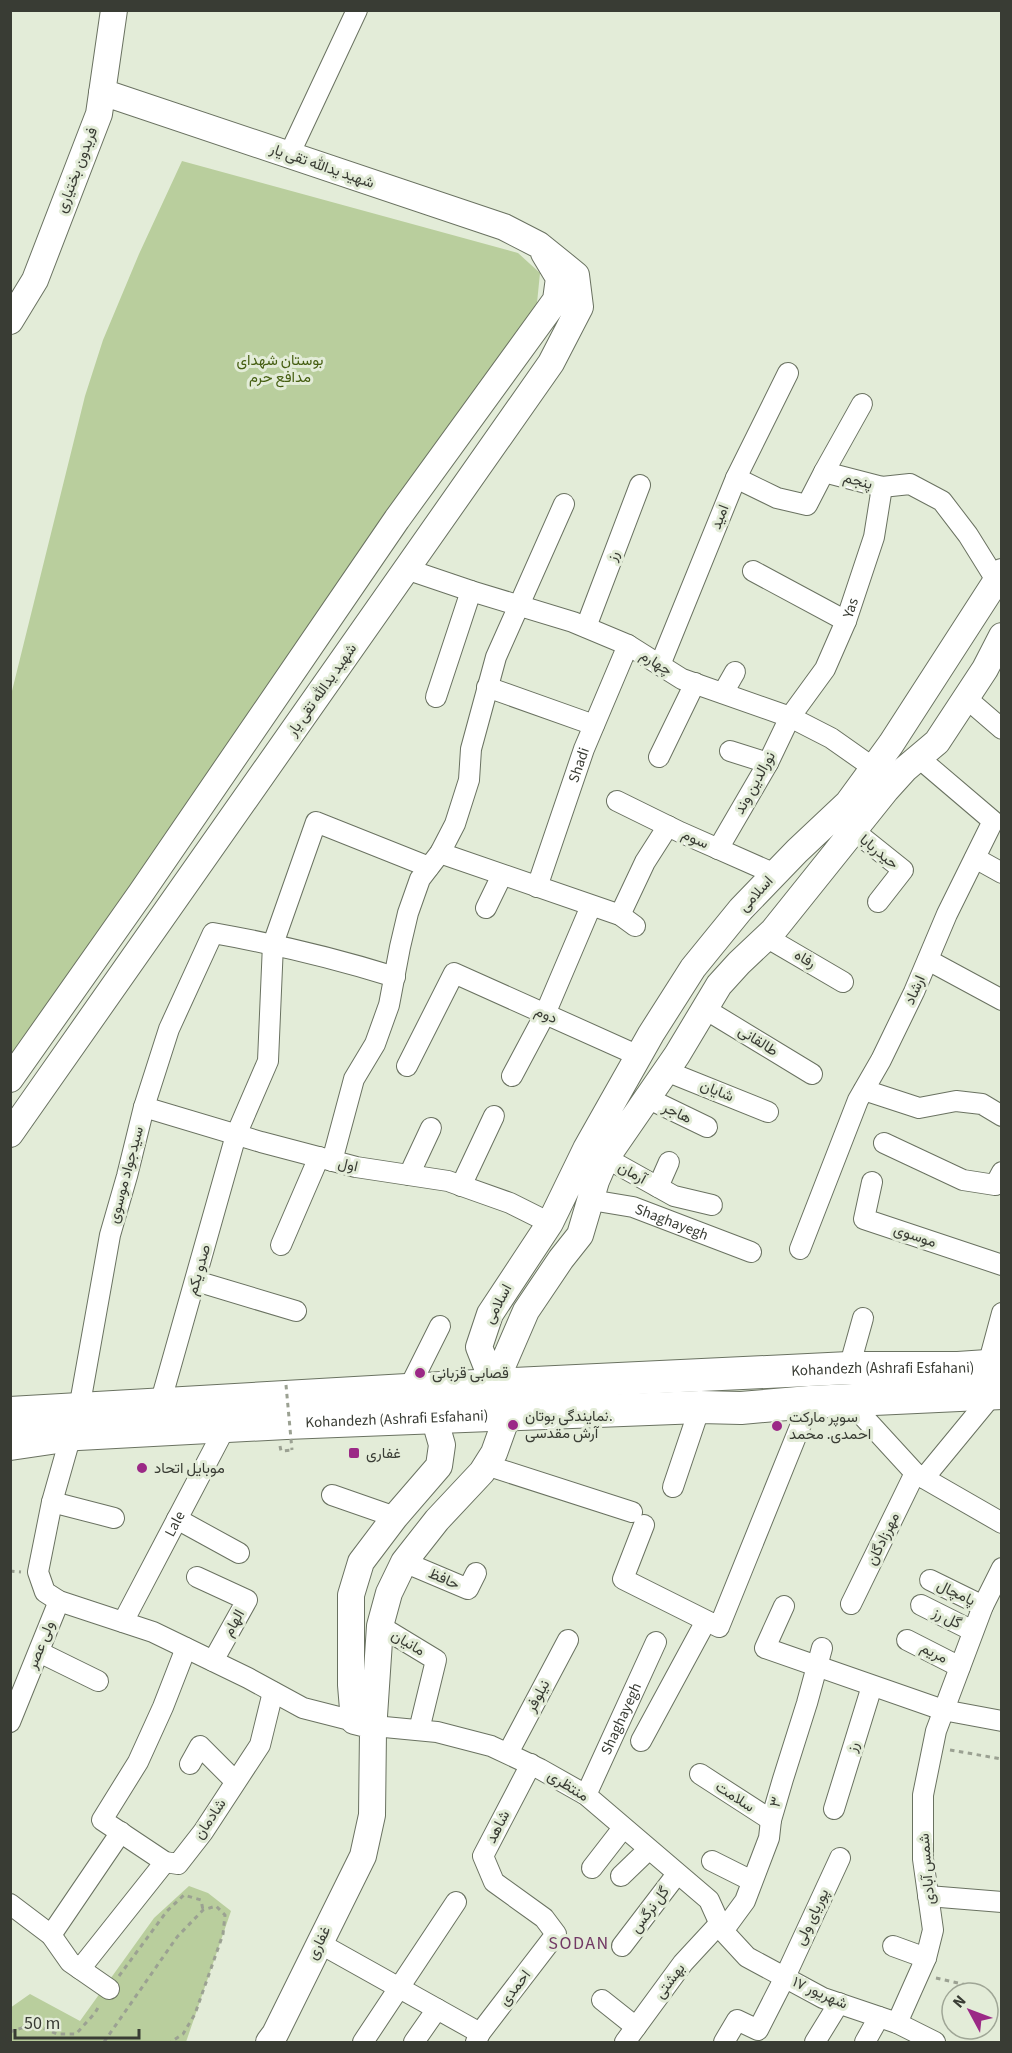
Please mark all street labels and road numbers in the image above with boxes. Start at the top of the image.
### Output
street label: فریدون بختیاری [51,124,103,216]
street label: شهید یدالله تقی یار [266,138,377,194]
street label: پنجم [841,467,875,495]
street label: امید [706,502,734,532]
street label: رز [601,548,625,565]
street label: Yas [837,595,863,622]
street label: شهید یدالله تقی یار [282,639,362,742]
street label: چهارم [636,645,676,681]
street label: Shadi [563,745,594,785]
street label: نورالدین وند [729,748,781,818]
street label: سوم [678,824,712,854]
street label: حیدربابا [855,830,903,874]
street label: اسلامی [734,871,778,917]
street label: رفاه [790,944,820,974]
street label: ارشاد [899,972,931,1008]
street label: دوم [531,1001,561,1029]
street label: طالقانی [734,1021,782,1062]
street label: شایان [697,1075,737,1107]
street label: هاجر [658,1097,695,1129]
street label: سیدجواد موسوی [103,1124,149,1226]
street label: اول [336,1153,360,1177]
street label: آرمان [614,1157,651,1190]
street label: Shaghayegh [632,1198,711,1245]
street label: موسوی [891,1219,939,1253]
street label: صدو یکم [182,1242,216,1298]
street label: اسلامی [479,1280,517,1328]
street label: Kohandezh (Ashrafi Esfahani) [791,1356,975,1381]
street label: Kohandezh (Ashrafi Esfahani) [305,1405,489,1433]
street label: Lale [159,1507,190,1540]
street label: مهرزادگان [861,1509,905,1569]
street label: حافظ [425,1563,463,1595]
street label: پامچال [933,1575,979,1611]
street label: گل رز [928,1602,965,1634]
street label: الهام [218,1606,250,1640]
street label: ولی عصر [21,1618,60,1673]
street label: مانیان [387,1625,429,1661]
street label: مریم [917,1637,951,1669]
street label: نیلوفر [520,1676,555,1717]
street label: Shaghayegh [595,1679,647,1758]
street label: رز [841,1739,865,1756]
street label: منتظری [543,1765,593,1807]
street label: سلامت [711,1777,759,1818]
street label: شادمان [189,1794,231,1844]
street label: ۳ [765,1794,787,1809]
street label: شاهد [481,1807,515,1847]
street label: شمس آبادی [913,1832,941,1906]
street label: گل نرگس [625,1882,675,1938]
street label: پوریای ولی [790,1885,834,1949]
street label: غفاری [302,1923,336,1963]
street label: بهشتی [650,1959,690,2003]
street label: احمدی [494,1966,536,2010]
street label: ۱۷ شهریور [789,1971,851,2015]

